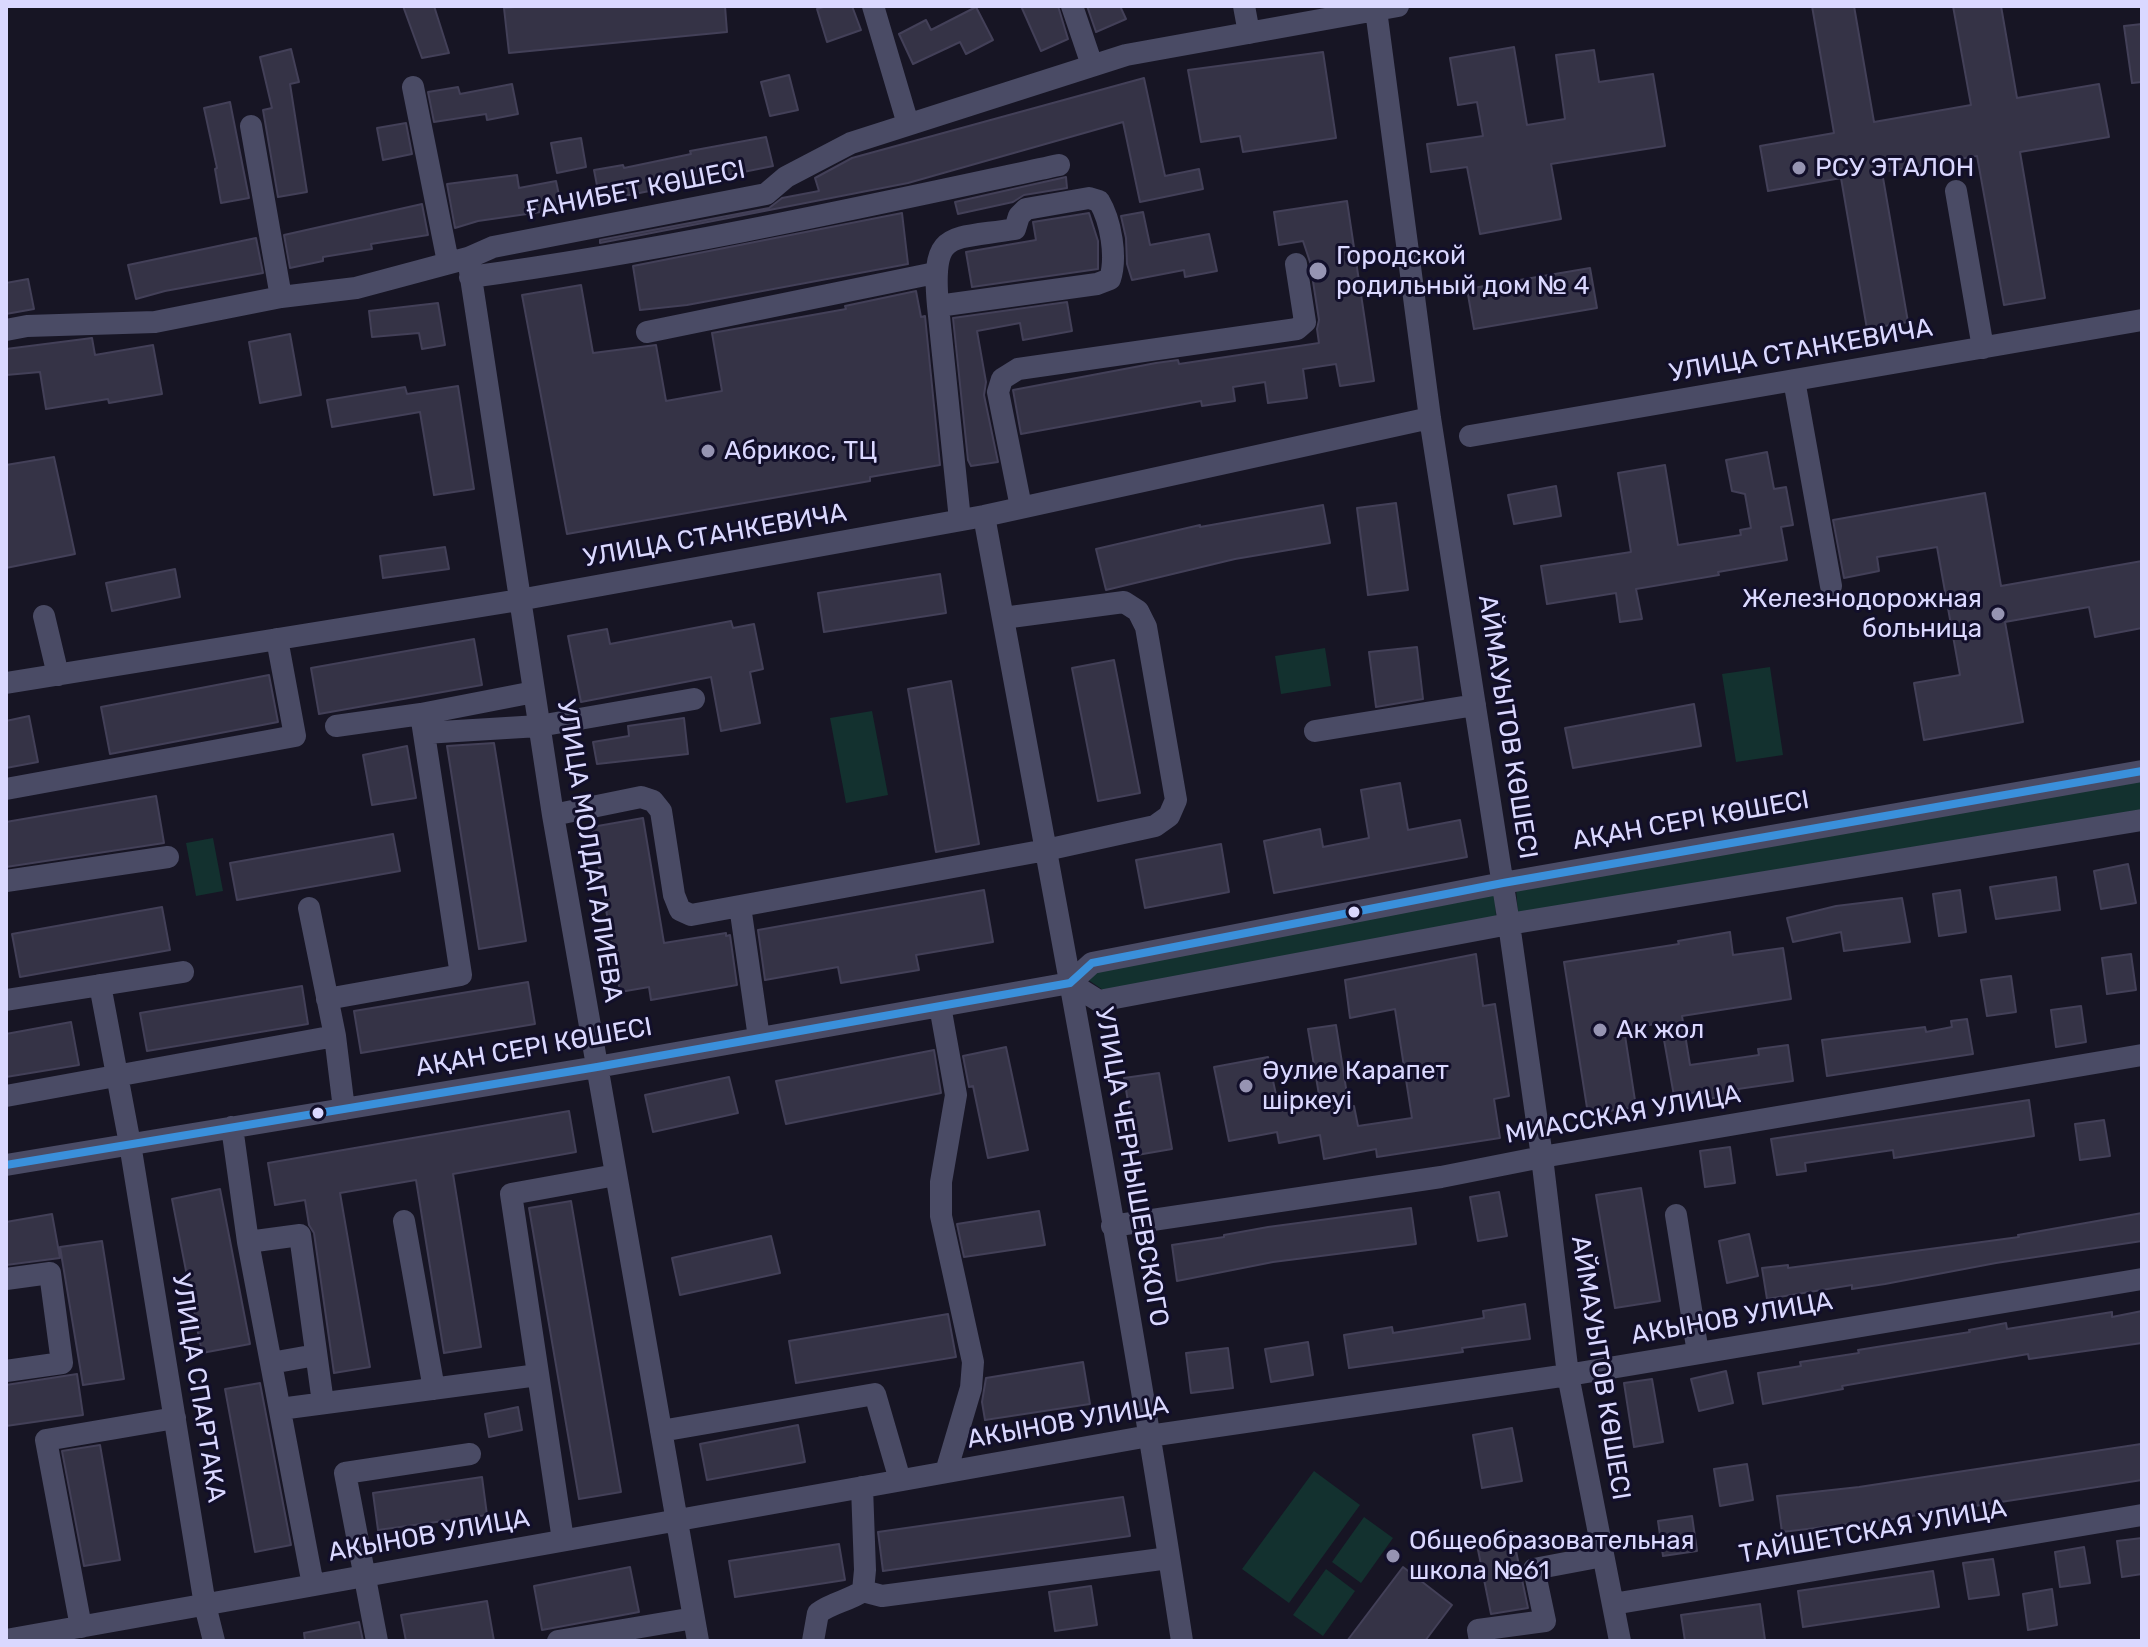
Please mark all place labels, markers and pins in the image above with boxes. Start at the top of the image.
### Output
place label: РСУ ЭТАЛОН [1815,152,1974,184]
marker: РСУ ЭТАЛОН [1790,159,1808,177]
place label: Городской родильный дом № 4 [1336,240,1590,302]
marker: Городской родильный дом № 4 [1307,260,1329,282]
place label: Абрикос, ТЦ [724,435,877,467]
marker: Абрикос, ТЦ [699,442,717,460]
place label: Железнодорожная больница [1742,583,1982,644]
marker: Железнодорожная больница [1989,605,2007,623]
unlabelled marker [1346,904,1362,920]
place label: Ак жол [1616,1014,1704,1046]
marker: Ак жол [1591,1021,1609,1039]
place label: Әулие Карапет шіркеуі [1262,1055,1449,1116]
marker: Әулие Карапет шіркеуі [1237,1077,1255,1095]
unlabelled marker [310,1105,326,1121]
place label: Общеобразовательная школа №61 [1409,1525,1695,1586]
marker: Общеобразовательная школа №61 [1384,1547,1402,1565]

